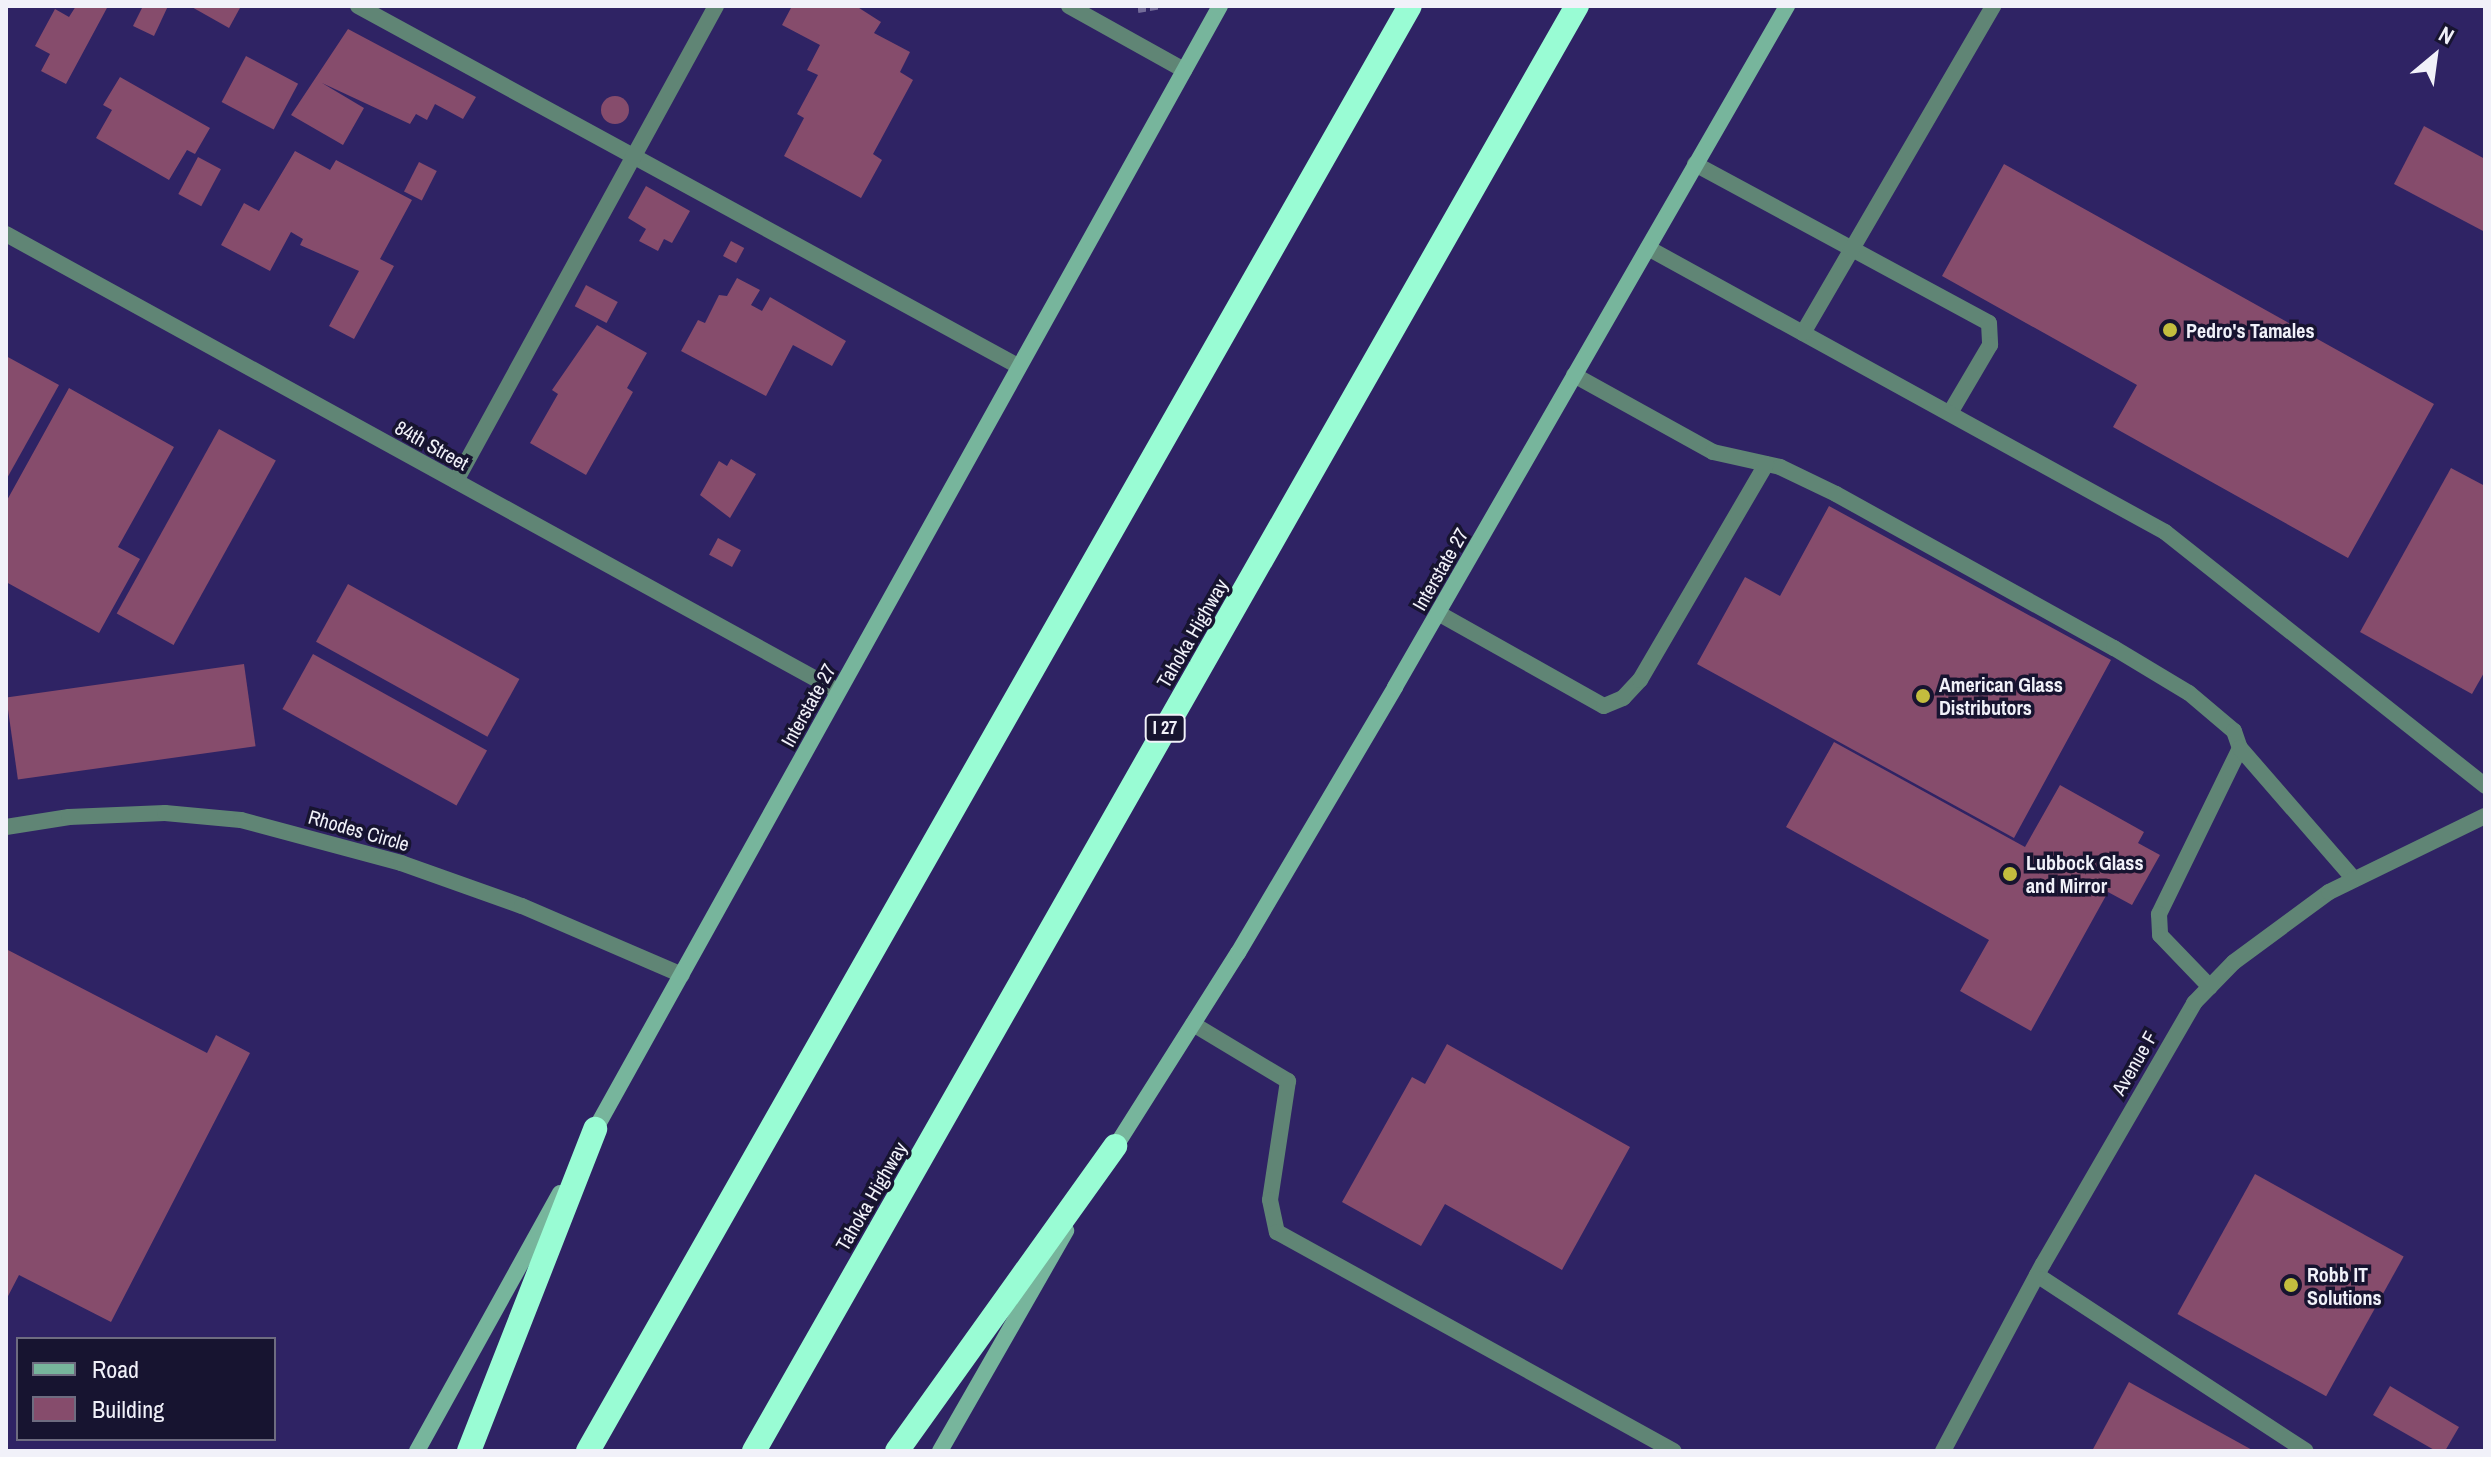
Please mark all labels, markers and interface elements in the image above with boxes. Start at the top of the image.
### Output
north arrow [2395,16,2475,96]
text: N [2434,19,2460,51]
place label: Pedro's Tamales [2186,318,2314,342]
marker: Pedro's Tamales [2161,321,2179,339]
street label: 84th Street [391,415,473,475]
street label: Interstate 27 [1407,524,1473,614]
street label: Tahoka Highway [1151,574,1233,692]
street label: Interstate 27 [775,659,841,751]
place label: American Glass Distributors [1939,672,2063,719]
marker: American Glass Distributors [1914,687,1932,705]
road number: I 27 [1143,714,1187,742]
street label: Rhodes Circle [306,804,412,856]
place label: Lubbock Glass and Mirror [2026,850,2144,897]
marker: Lubbock Glass and Mirror [2001,865,2019,883]
street label: Avenue F [2106,1027,2162,1099]
street label: Tahoka Highway [830,1137,912,1255]
place label: Robb IT Solutions [2307,1262,2382,1309]
marker: Robb IT Solutions [2282,1276,2300,1294]
legend [16,1337,276,1441]
text: Road [92,1353,139,1385]
text: Building [92,1393,164,1425]

